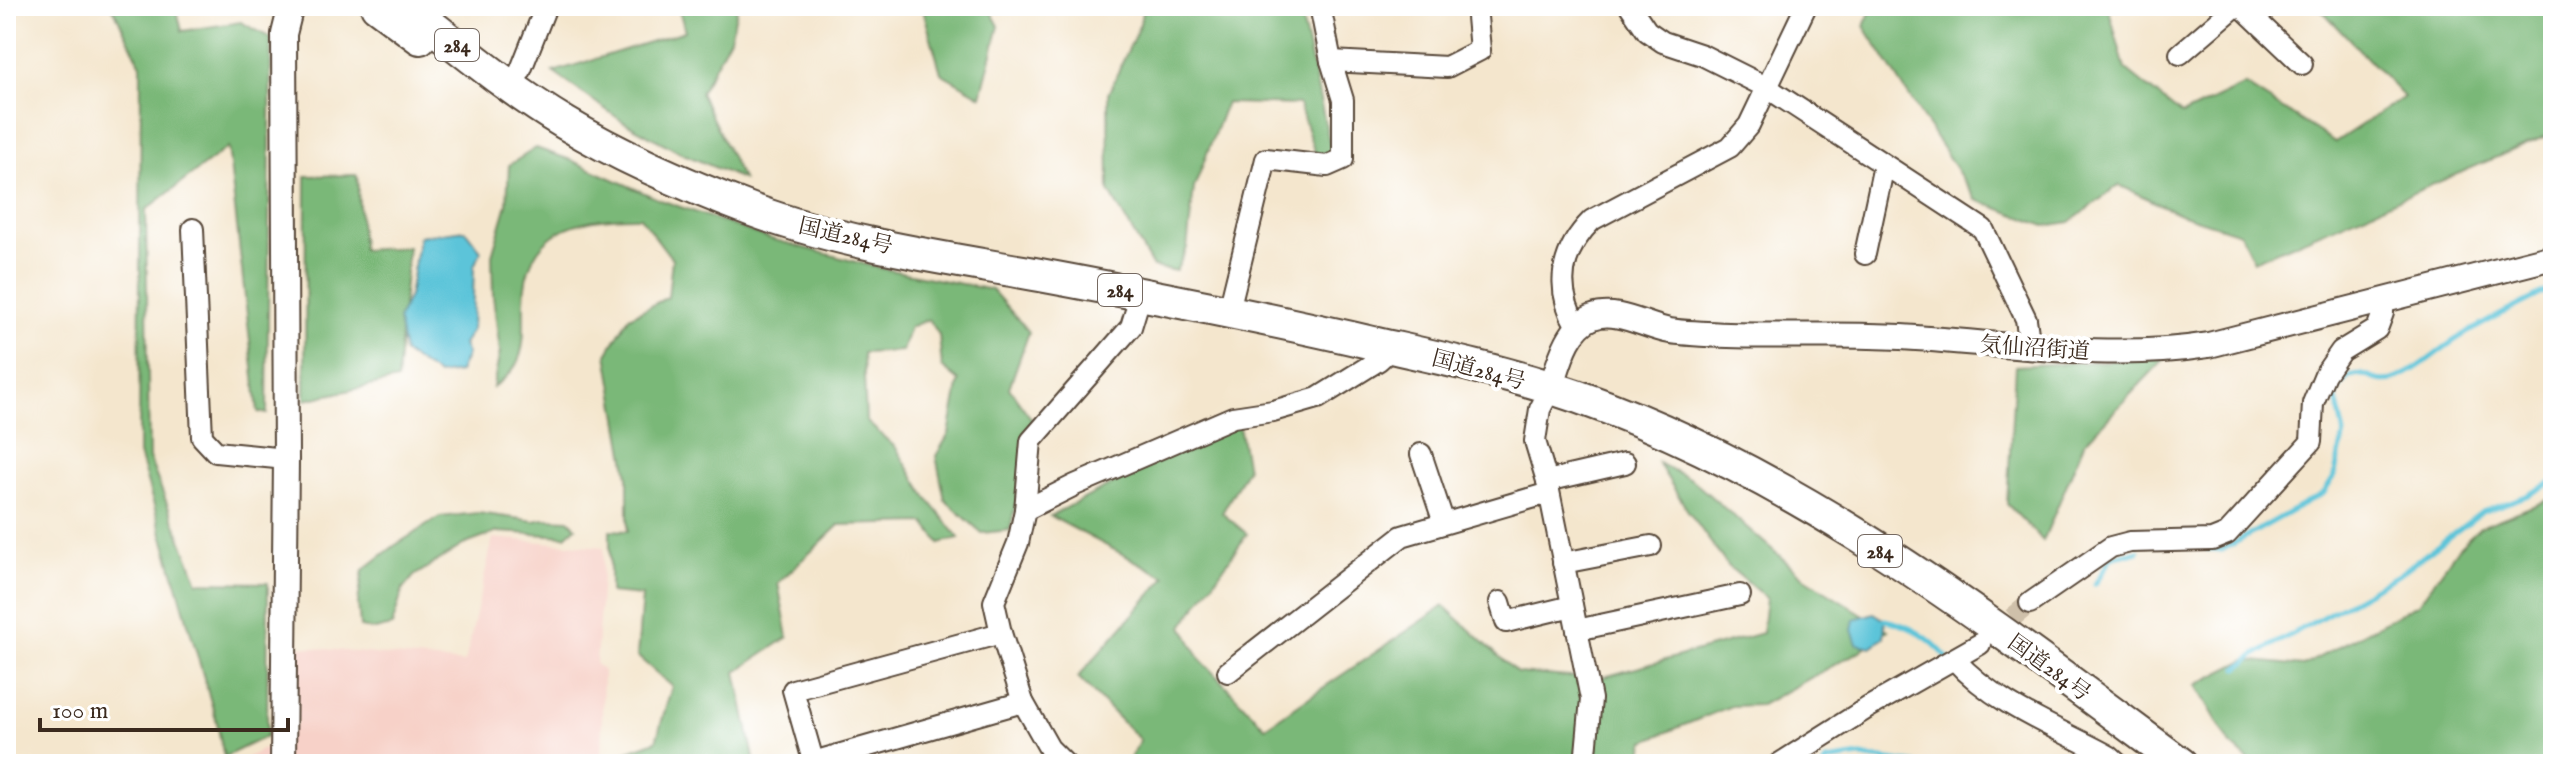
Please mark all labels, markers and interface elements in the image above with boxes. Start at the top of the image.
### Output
road number: 284 [435,29,479,61]
street label: 国道284号 [796,213,895,261]
road number: 284 [1098,274,1142,306]
street label: 気仙沼街道 [1979,331,2091,367]
street label: 国道284号 [1429,345,1528,397]
road number: 284 [1858,535,1902,567]
street label: 国道284号 [2002,629,2096,708]
scale bar [40,682,288,732]
text: 100 m [52,696,108,727]

